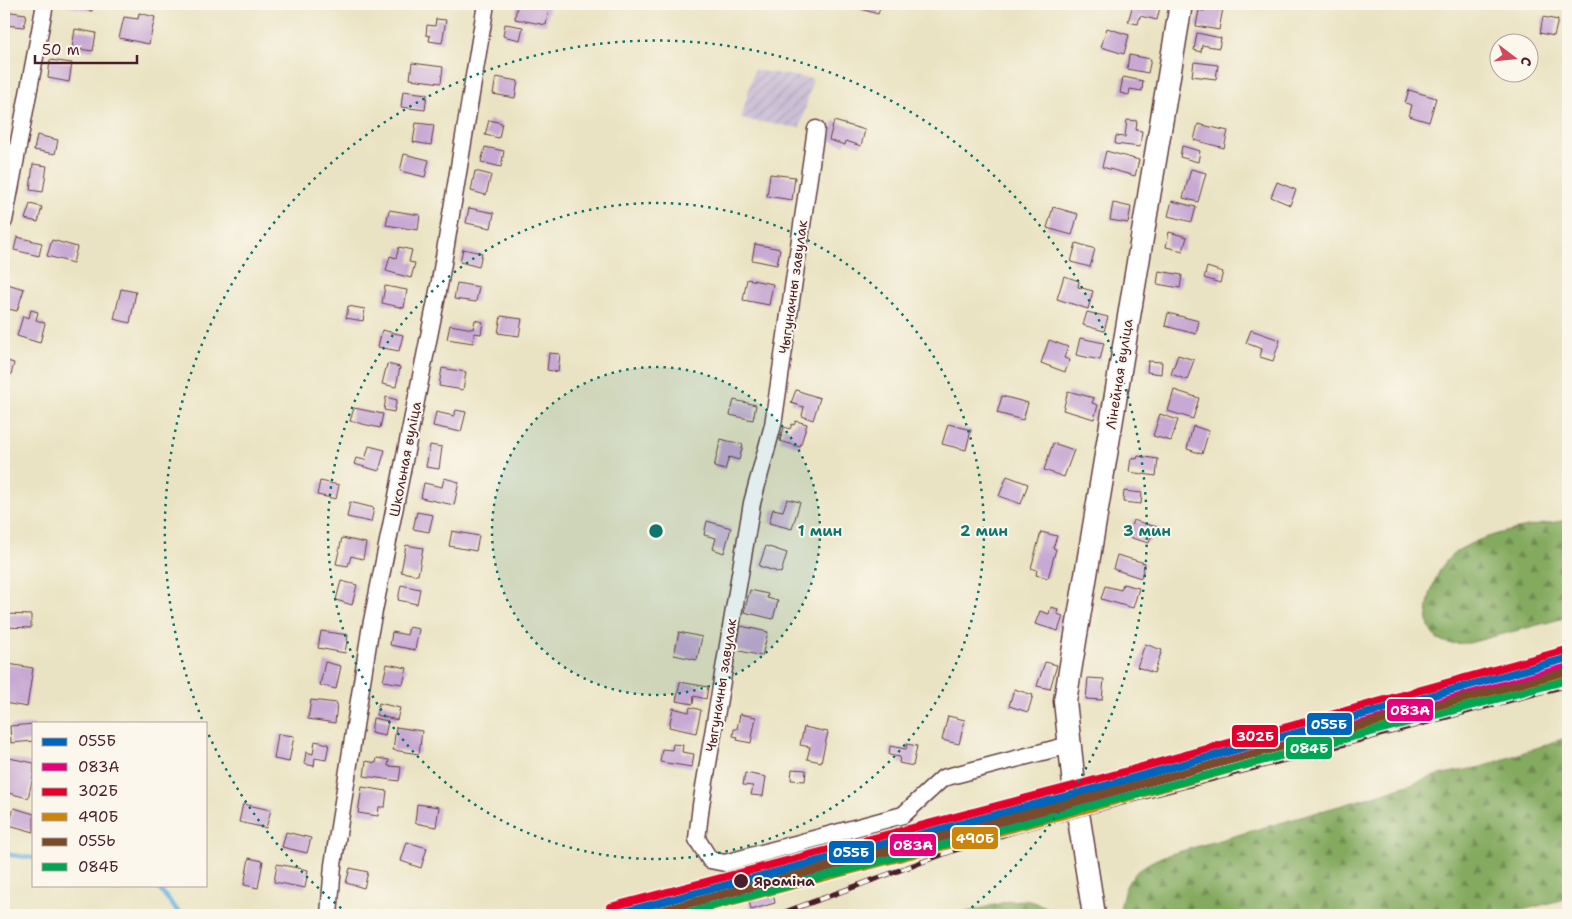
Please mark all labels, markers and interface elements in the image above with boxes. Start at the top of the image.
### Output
scale bar [35,32,138,64]
north arrow [1490,32,1540,82]
text: 50 m [42,40,80,60]
text: С [1517,55,1536,68]
street label: Чыгуначны завулак [775,218,811,355]
street label: Лінейная вуліца [1101,317,1137,431]
street label: Школьная вуліца [385,399,425,518]
text: 1 мин [798,521,842,541]
text: 2 мин [960,521,1008,541]
text: 3 мин [1123,521,1171,541]
centre of rings [647,522,665,540]
street label: Чыгуначны завулак [702,616,741,753]
line badge: 083А [1386,698,1434,722]
text: 083А [1390,701,1430,719]
line badge: 055Б [1306,712,1353,736]
text: 055Б [1311,715,1347,733]
legend [32,722,208,886]
line badge: 302Б [1231,724,1279,748]
text: 302Б [1236,727,1274,745]
text: 055Б [78,731,116,751]
line badge: 084Б [1285,736,1333,760]
text: 084Б [1290,739,1328,757]
text: 083А [78,757,119,777]
text: 302Б [78,781,118,801]
text: 490Б [78,807,119,827]
line badge: 490Б [951,826,999,850]
text: 490Б [956,829,994,847]
text: 055Ь [78,831,115,851]
line badge: 083А [889,833,937,857]
text: 083А [893,836,933,854]
line badge: 055Б [828,840,875,864]
text: 055Б [833,843,869,861]
text: 084Б [78,857,119,877]
marker: Яроміна [732,872,750,890]
place label: Яроміна [754,872,815,890]

